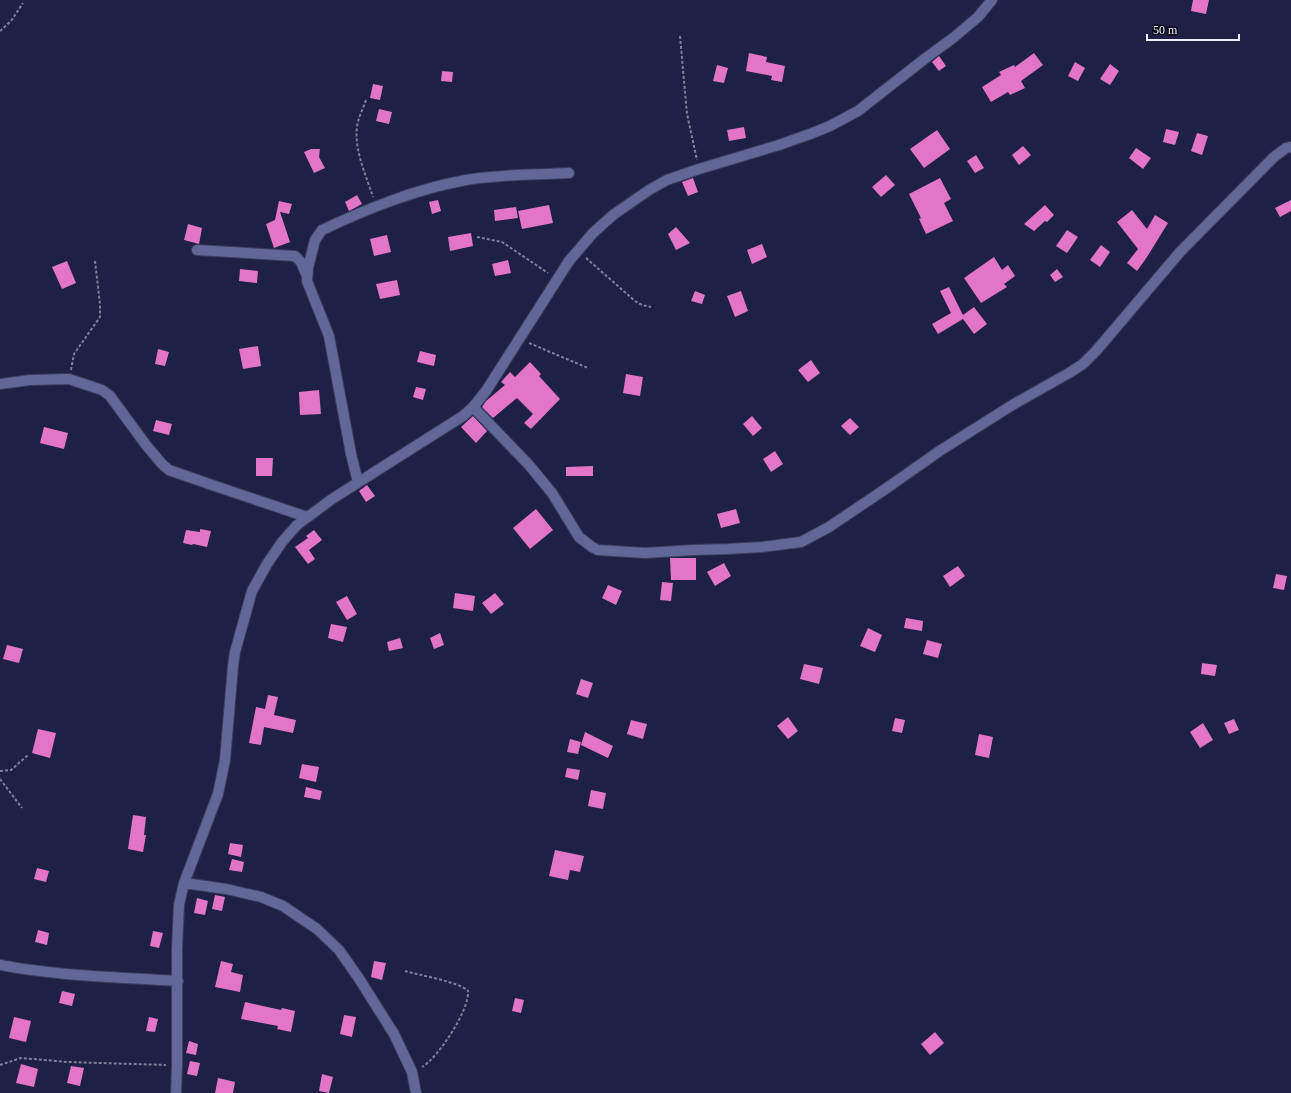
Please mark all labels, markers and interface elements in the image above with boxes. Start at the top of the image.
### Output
scale bar [1147,16,1239,42]
text: 50 m [1153,23,1178,37]

